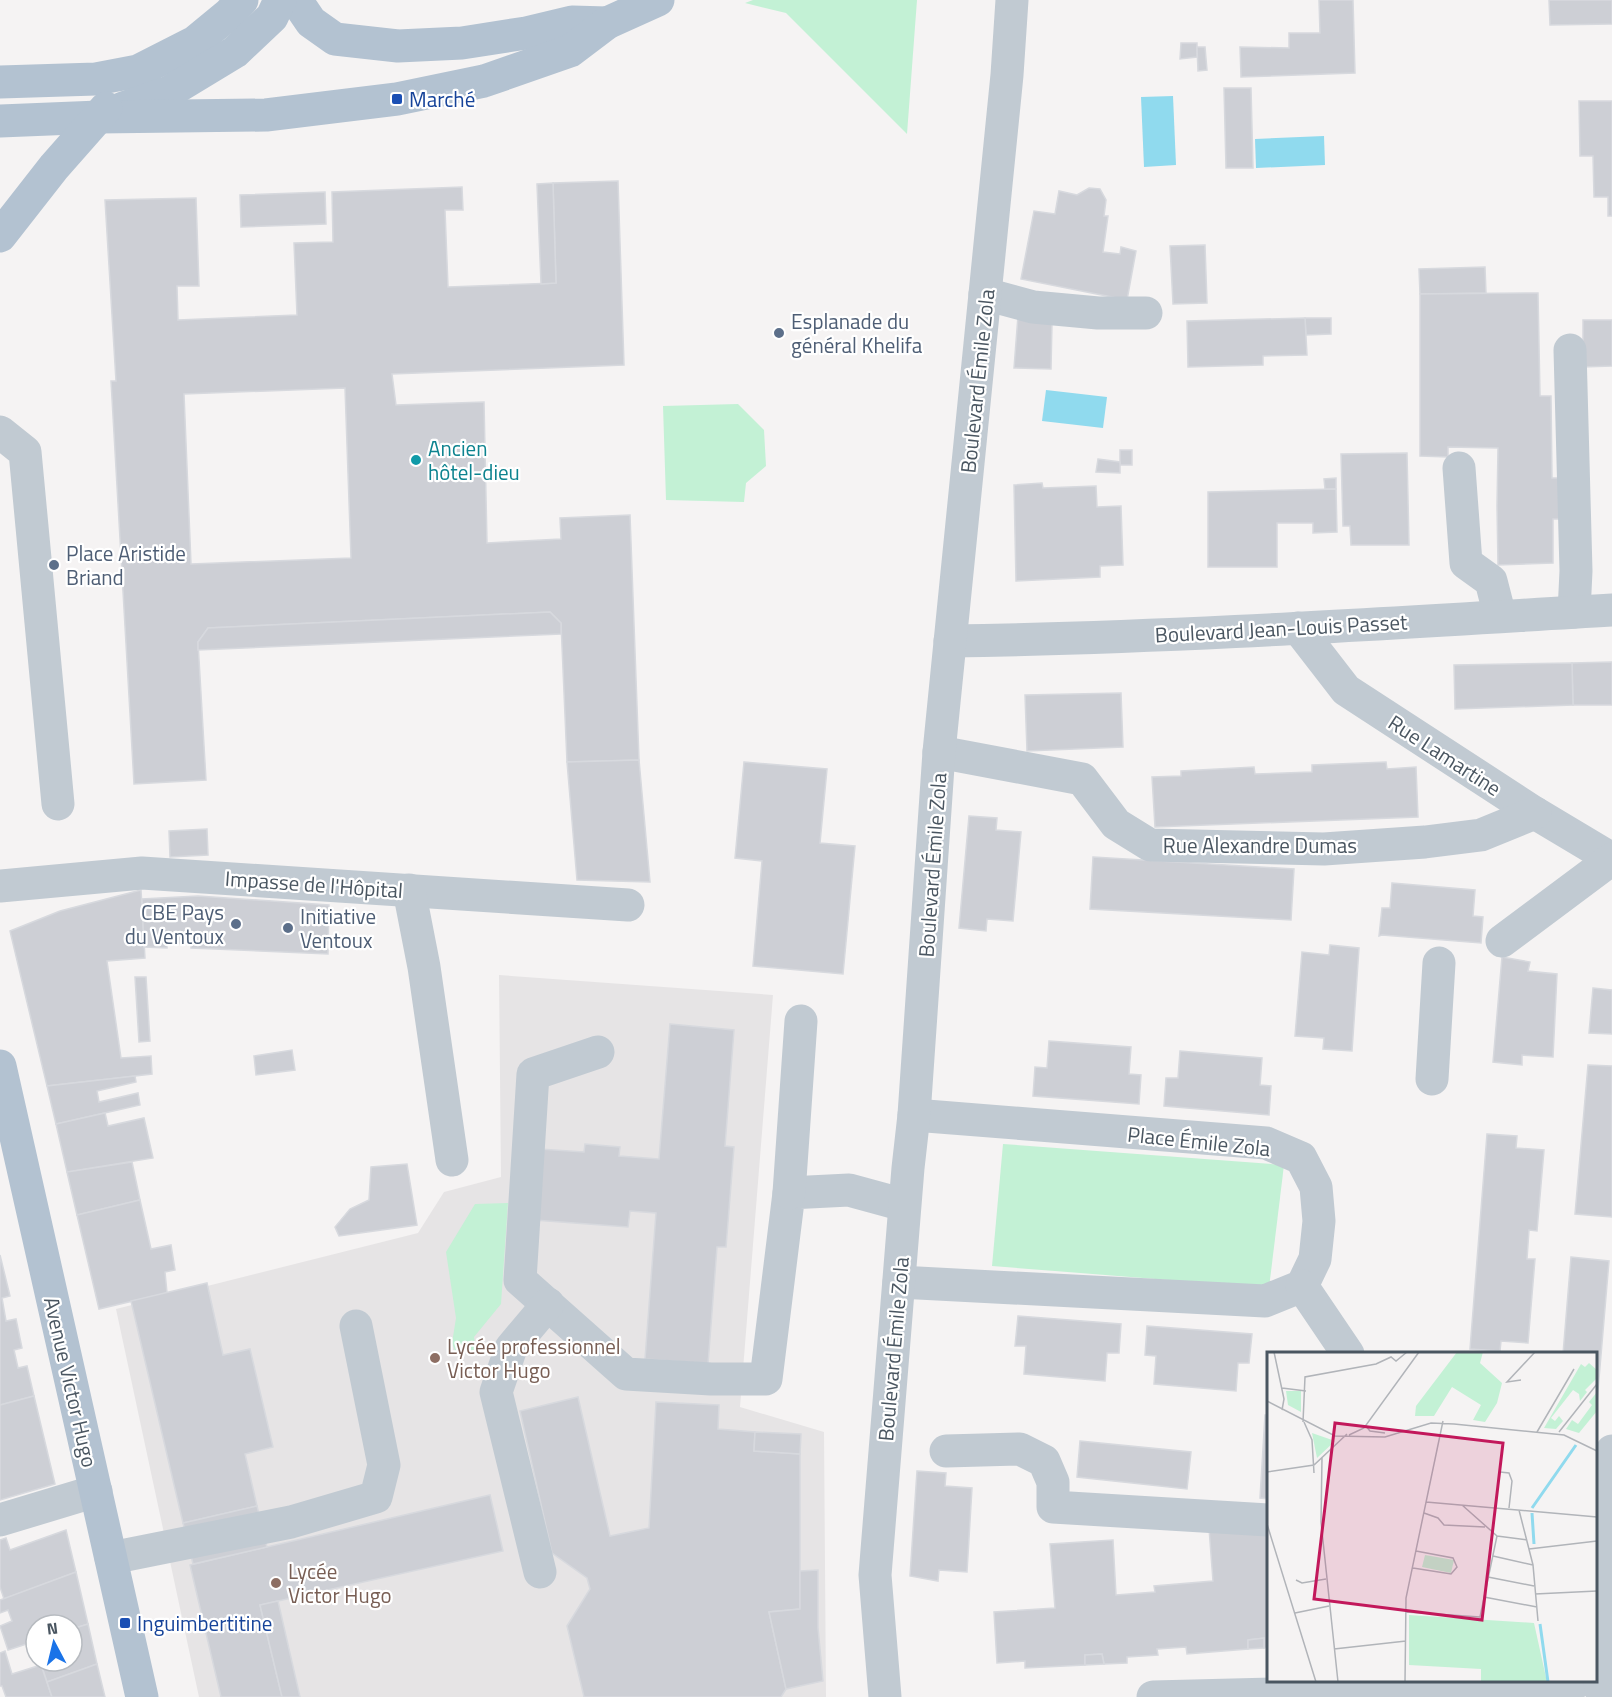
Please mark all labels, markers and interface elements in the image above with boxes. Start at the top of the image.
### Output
place label: Marché [409,83,475,115]
marker: Marché [390,92,404,106]
street label: Boulevard Émile Zola [951,287,1003,475]
place label: Esplanade du général Khelifa [791,305,923,361]
marker: Esplanade du général Khelifa [772,326,786,340]
place label: Ancien hôtel-dieu [428,432,520,488]
marker: Ancien hôtel-dieu [409,453,423,467]
place label: Place Aristide Briand [66,537,186,593]
marker: Place Aristide Briand [47,558,61,572]
street label: Boulevard Jean-Louis Passet [1154,605,1409,651]
street label: Rue Lamartine [1382,706,1508,804]
street label: Boulevard Émile Zola [910,771,954,958]
street label: Rue Alexandre Dumas [1163,829,1357,861]
street label: Impasse de l'Hôpital [224,862,404,906]
place label: CBE Pays du Ventoux [125,896,224,952]
place label: Initiative Ventoux [300,900,376,956]
marker: CBE Pays du Ventoux [229,917,243,931]
marker: Initiative Ventoux [281,921,295,935]
street label: Place Émile Zola [1126,1118,1272,1164]
street label: Boulevard Émile Zola [869,1255,917,1443]
street label: Avenue Victor Hugo [36,1294,106,1470]
place label: Lycée professionnel Victor Hugo [447,1330,621,1386]
marker: Lycée professionnel Victor Hugo [428,1351,442,1365]
inset map [1267,1352,1597,1682]
place label: Lycée Victor Hugo [288,1555,392,1611]
marker: Lycée Victor Hugo [269,1576,283,1590]
place label: Inguimbertitine [137,1607,272,1639]
north arrow [24,1613,84,1673]
text: N [45,1616,59,1641]
marker: Inguimbertitine [118,1616,132,1630]

